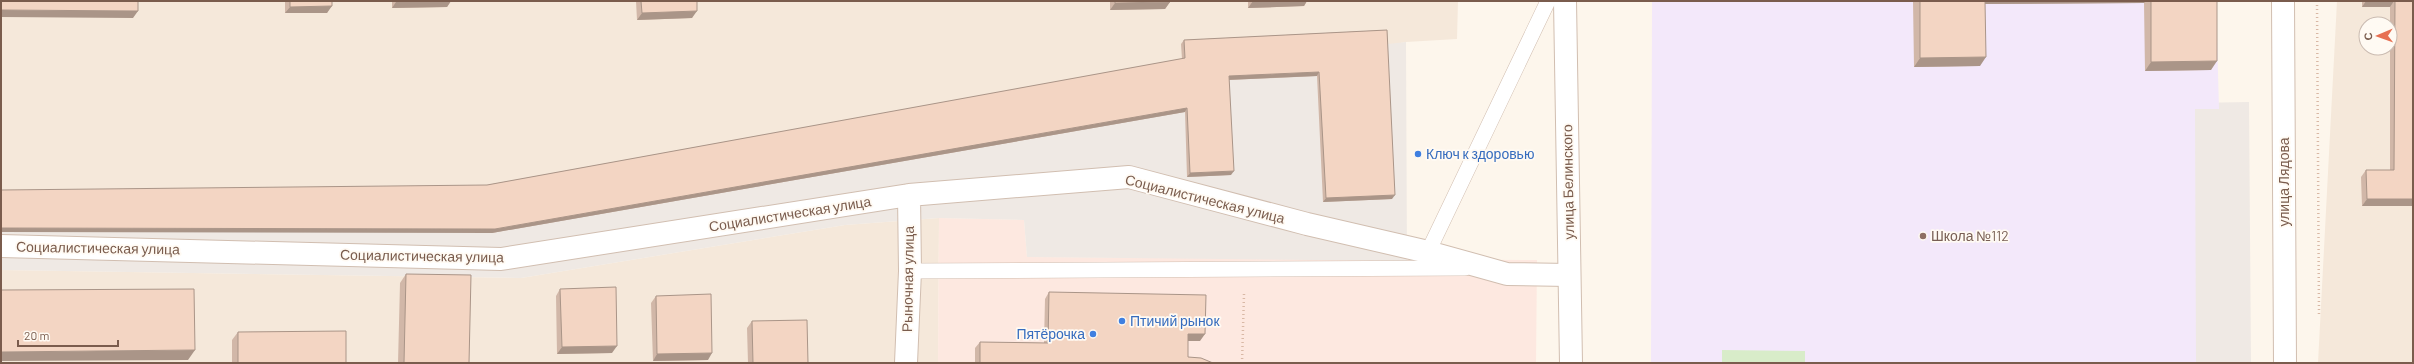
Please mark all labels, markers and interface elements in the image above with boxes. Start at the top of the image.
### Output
north arrow [2358,16,2398,56]
text: С [2361,32,2374,41]
street label: улица Белинского [1558,124,1577,240]
street label: улица Лядова [2275,137,2292,227]
place label: Ключ к здоровью [1426,145,1534,162]
marker: Ключ к здоровью [1413,149,1423,159]
street label: Социалистическая улица [1124,170,1287,227]
street label: Социалистическая улица [708,192,872,235]
street label: Рыночная улица [898,225,917,332]
place label: Школа №112 [1931,227,2009,244]
marker: Школа №112 [1918,231,1928,241]
street label: Социалистическая улица [16,238,180,257]
street label: Социалистическая улица [340,246,504,265]
place label: Птичий рынок [1130,312,1220,329]
marker: Птичий рынок [1117,316,1127,326]
scale bar [18,322,118,348]
place label: Пятёрочка [1016,325,1085,342]
text: 20 m [24,328,50,342]
marker: Пятёрочка [1088,329,1098,339]

